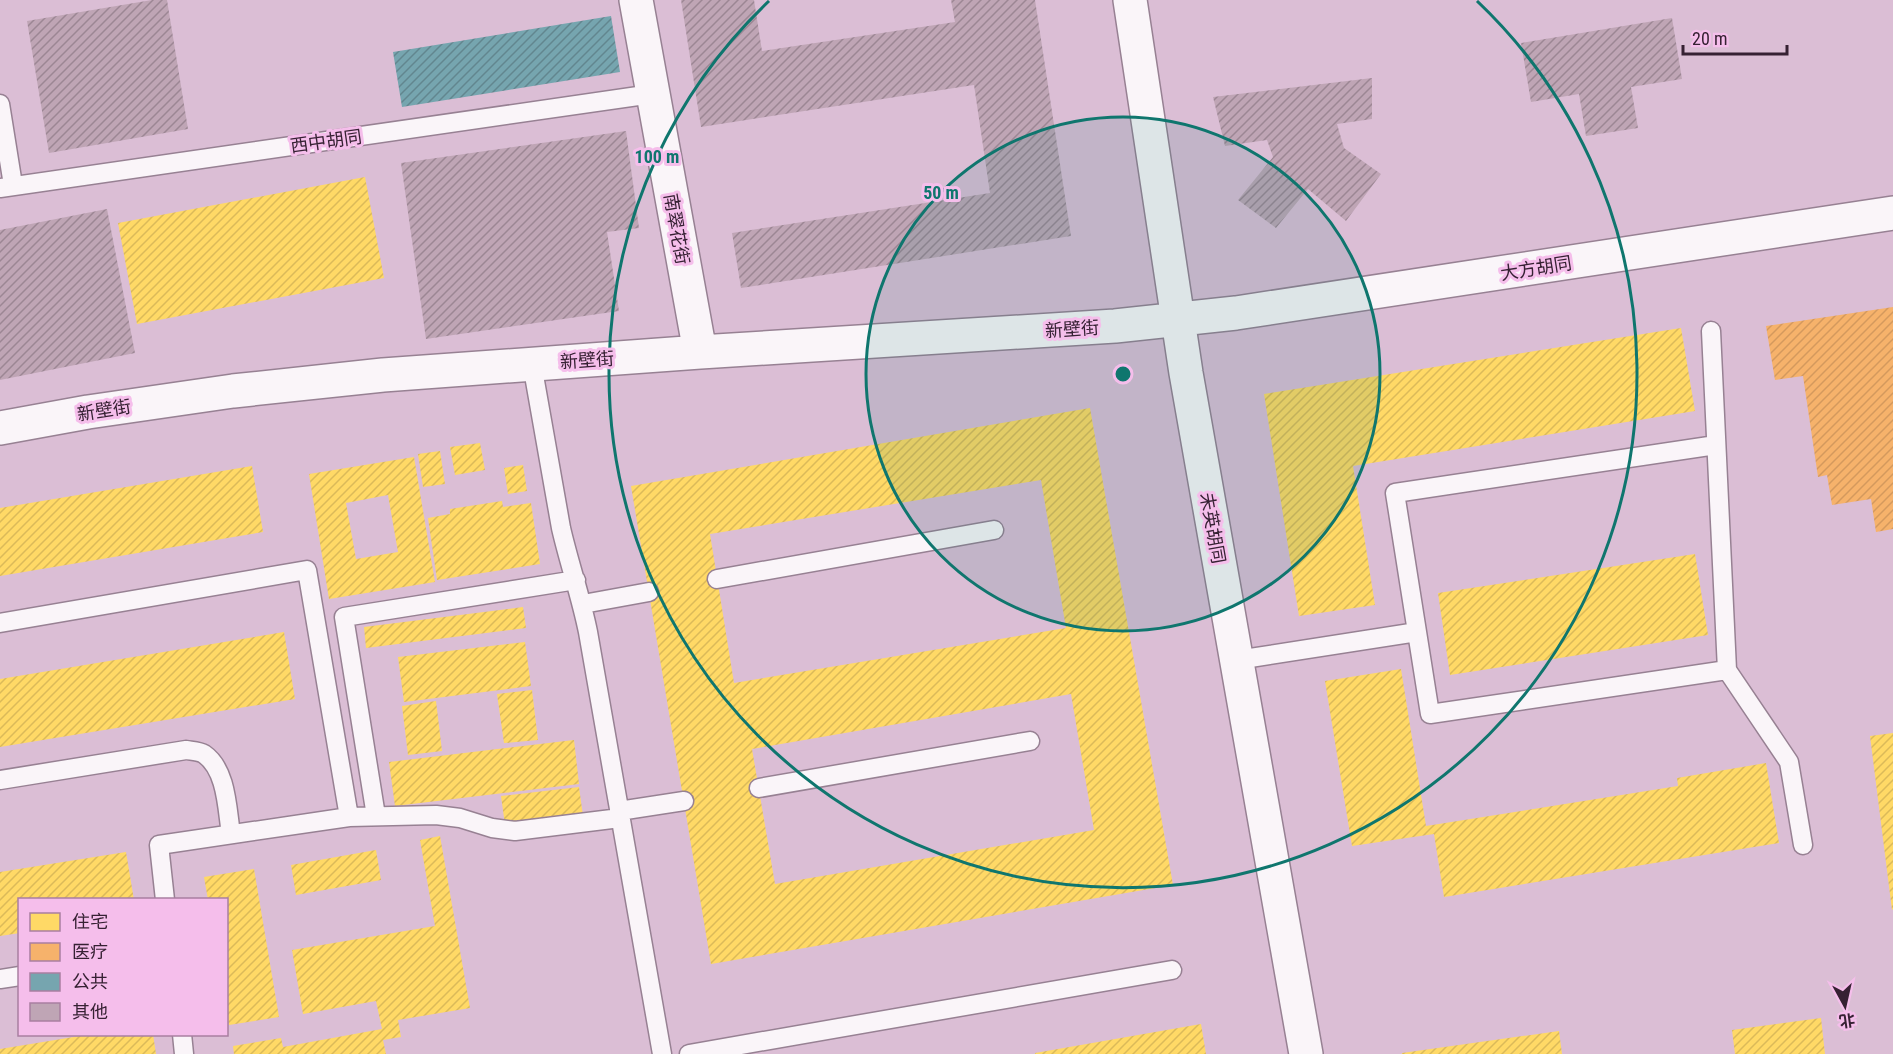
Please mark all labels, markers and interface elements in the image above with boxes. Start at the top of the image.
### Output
scale bar [1683,18,1786,56]
text: 20 m [1692,28,1727,49]
street label: 西中胡同 [289,126,363,156]
text: 100 m [635,146,679,167]
text: 50 m [923,182,959,203]
street label: 南翠花街 [660,192,694,266]
street label: 大方胡同 [1499,252,1573,284]
street label: 新壁街 [1044,317,1100,341]
street label: 新壁街 [559,348,615,372]
centre of rings [1113,364,1133,384]
street label: 新壁街 [76,395,132,425]
street label: 未英胡同 [1196,491,1230,565]
legend [18,898,228,1036]
text: 住宅 [72,911,108,932]
text: 医疗 [72,941,108,962]
text: 公共 [72,971,108,992]
north arrow [1815,976,1875,1036]
text: 其他 [72,1001,108,1022]
text: 北 [1838,1010,1856,1031]

